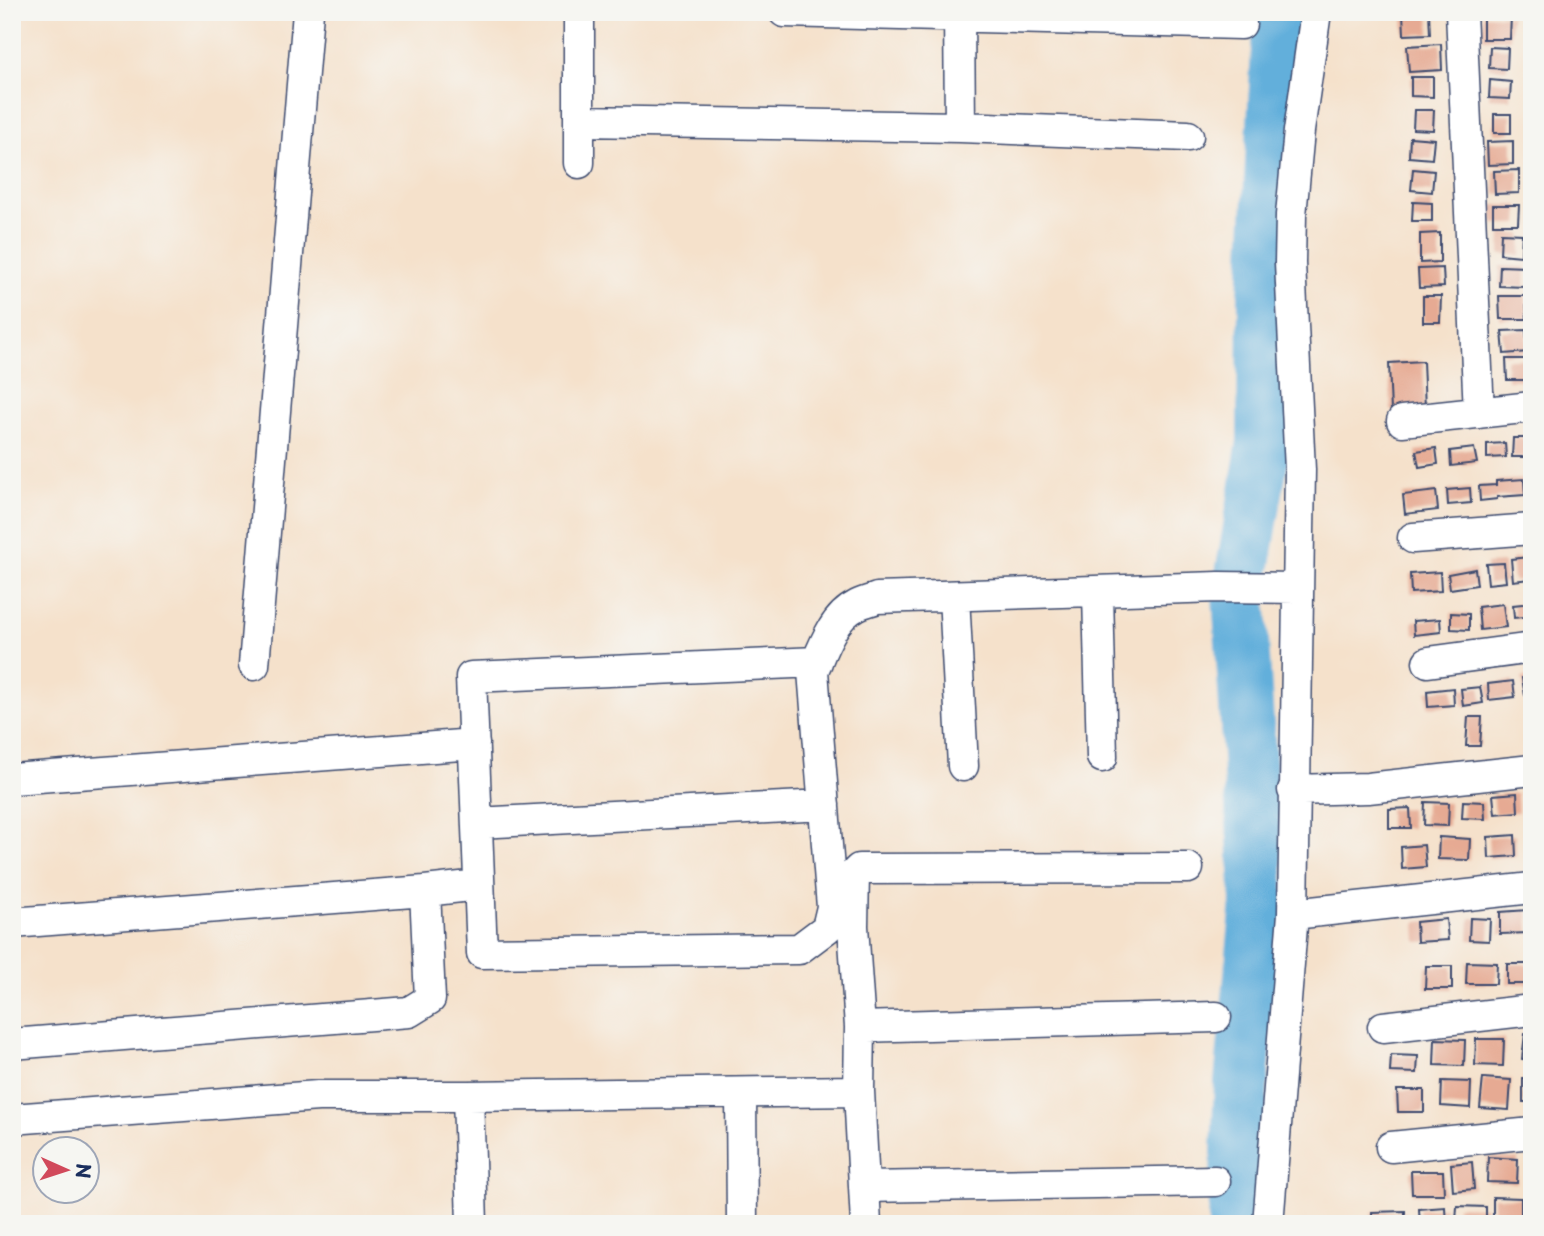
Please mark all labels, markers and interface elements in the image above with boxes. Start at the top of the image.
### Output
north arrow [32,1134,102,1204]
text: N [70,1163,98,1179]

